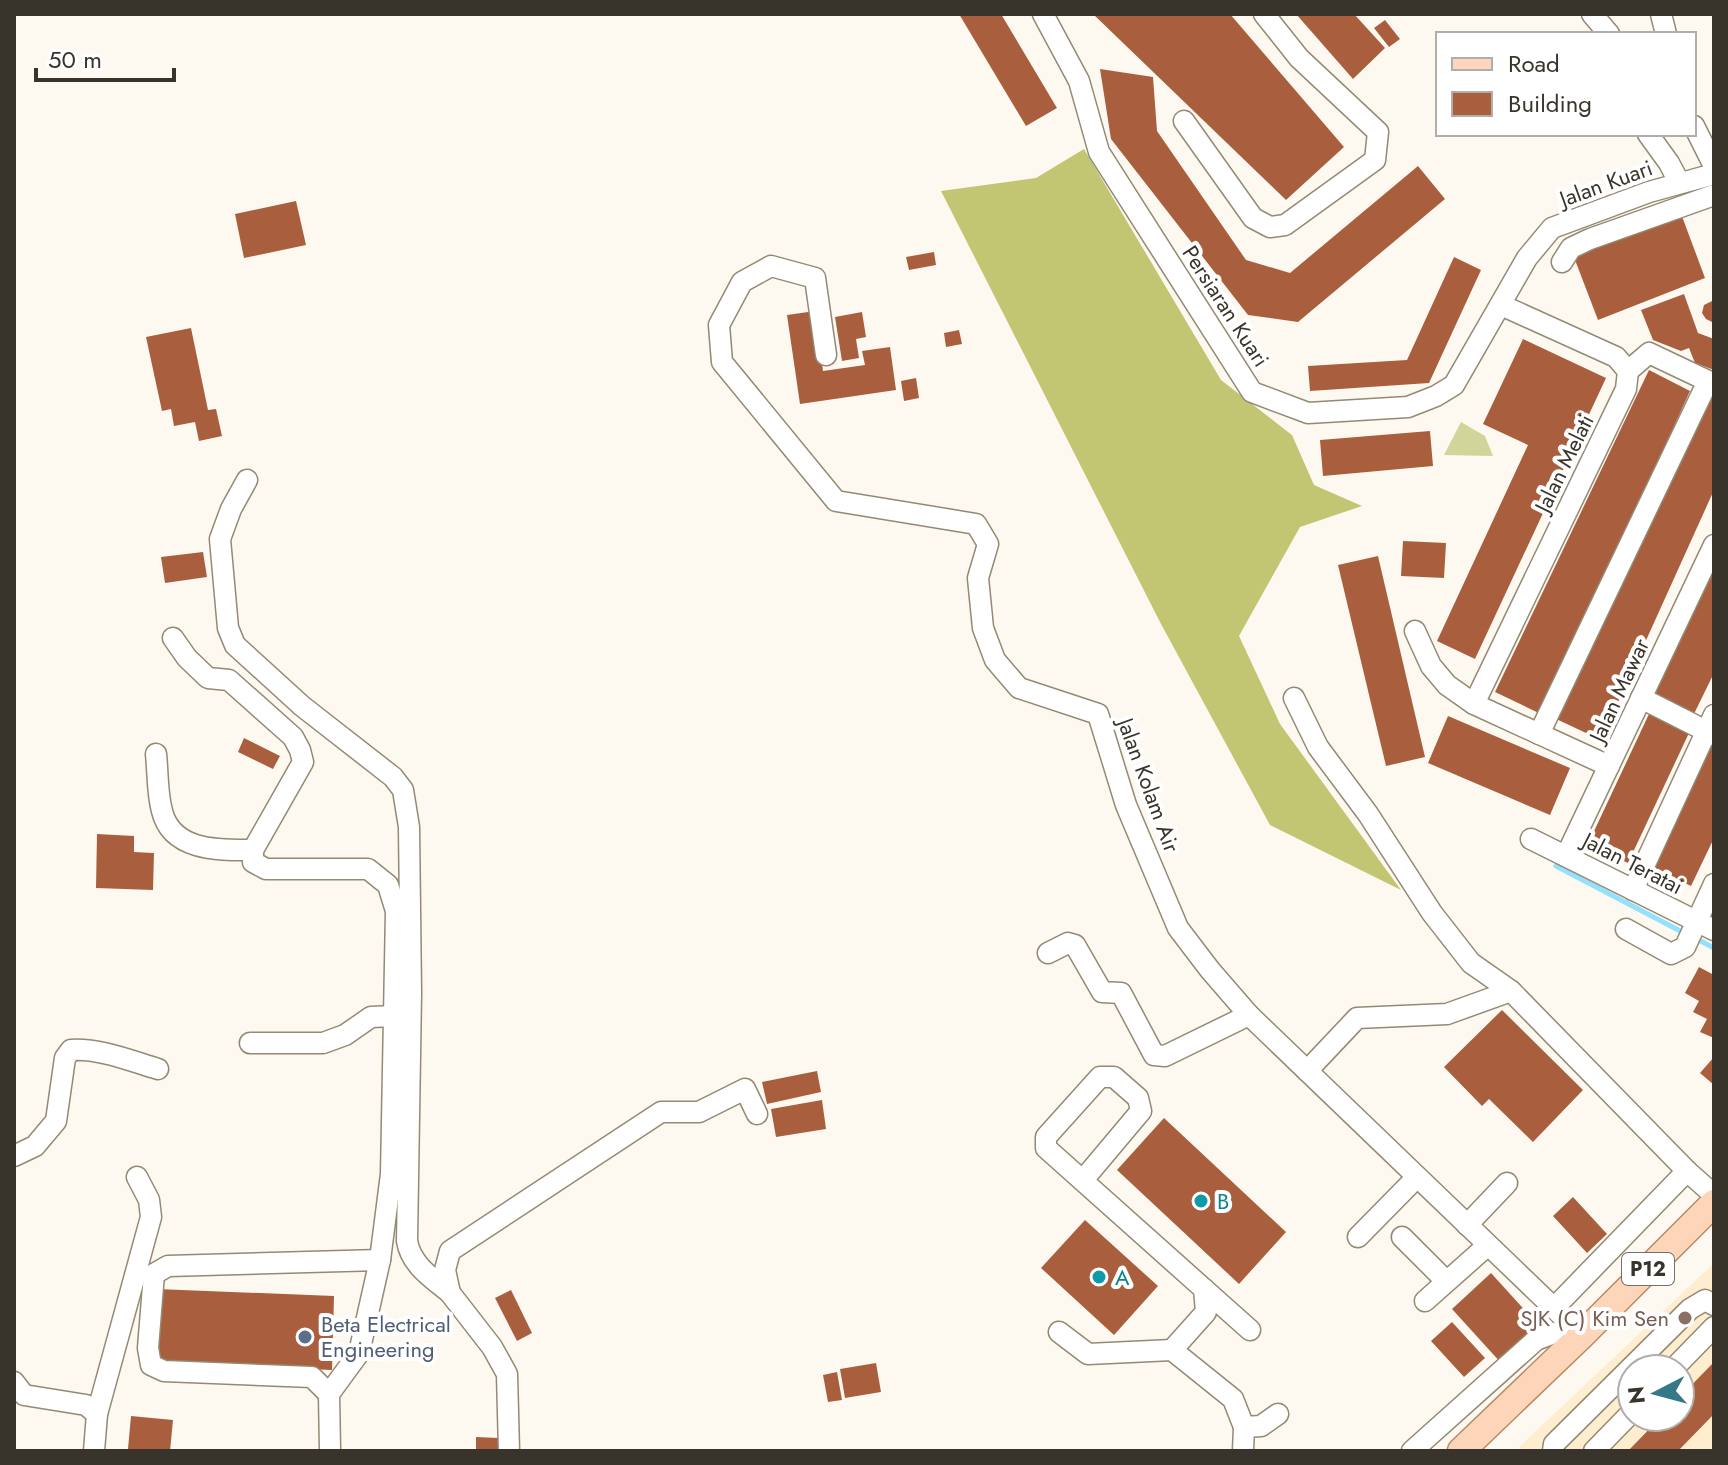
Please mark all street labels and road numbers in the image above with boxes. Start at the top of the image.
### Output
street label: Jalan Kuari [1552,151,1657,216]
street label: Persiaran Kuari [1175,239,1277,373]
street label: Jalan Melati [1525,409,1601,520]
street label: Jalan Mawar [1580,633,1657,750]
street label: Jalan Kolam Air [1109,711,1188,857]
street label: Jalan Teratai [1575,823,1689,902]
road number: P12 [1622,1253,1674,1285]

